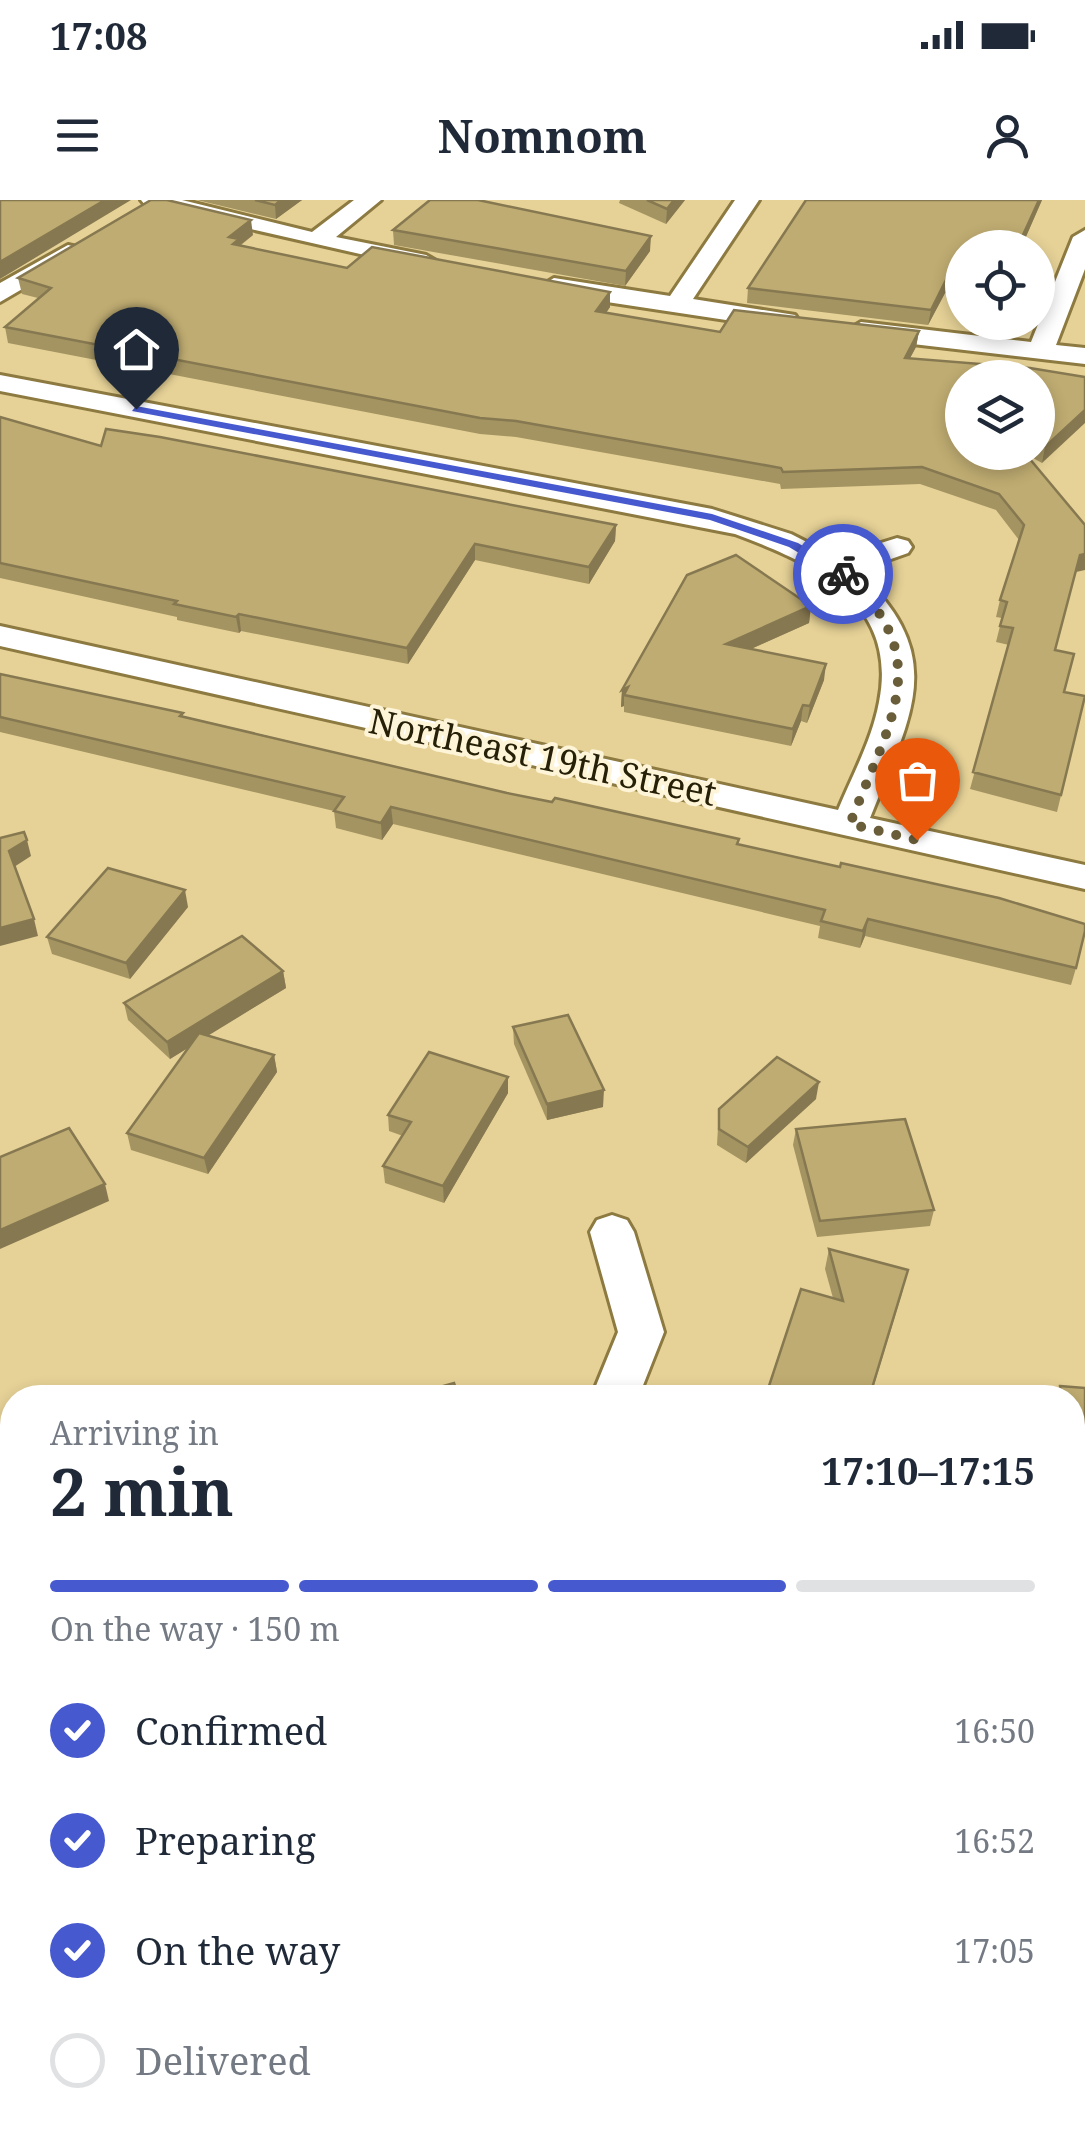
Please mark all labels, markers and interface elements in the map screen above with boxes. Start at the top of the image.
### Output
text: 17:08 [50,9,147,61]
text: Nomnom [438,105,647,166]
icon: menu [50,108,105,163]
icon: person [980,108,1035,163]
map controls [945,230,1055,470]
button: locate [945,230,1055,340]
pin [94,307,179,410]
icon: home [109,322,164,377]
button: layers [945,360,1055,470]
courier [793,524,893,624]
icon: bike [816,547,871,602]
street label: Northeast 19th Street [365,696,721,816]
pin [875,738,960,841]
icon: bag [890,753,945,808]
text: Arriving in [50,1411,219,1454]
text: 17:10–17:15 [821,1444,1035,1496]
text: 2 min [50,1447,234,1535]
text: On the way · 150 m [50,1607,340,1650]
icon: check [50,1703,105,1758]
text: Confirmed [135,1704,327,1756]
text: 16:50 [954,1709,1035,1752]
icon: check [50,1813,105,1868]
text: Preparing [135,1814,316,1866]
text: 16:52 [954,1819,1035,1862]
icon: check [50,1923,105,1978]
text: On the way [135,1924,340,1976]
text: 17:05 [954,1929,1035,1972]
text: Delivered [135,2034,311,2086]

